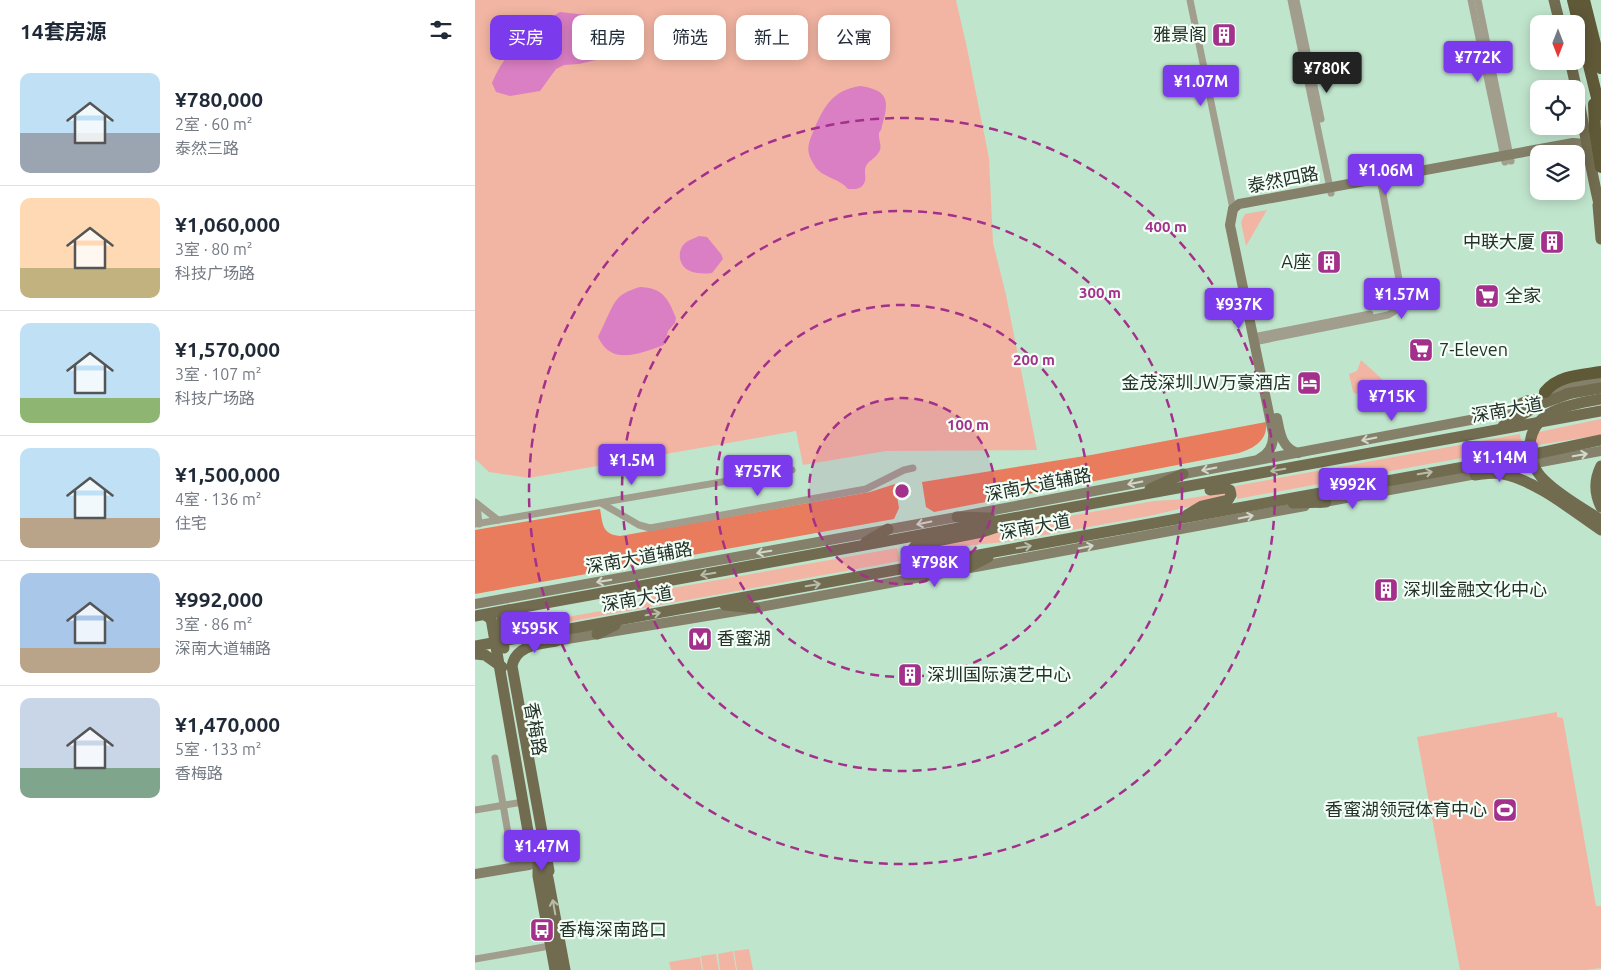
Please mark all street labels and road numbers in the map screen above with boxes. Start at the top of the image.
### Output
street label: 泰然四路 [1246,162,1320,196]
street label: 深南大道 [1470,393,1544,425]
street label: 深南大道辅路 [983,464,1093,504]
street label: 深南大道 [998,510,1072,542]
street label: 深南大道辅路 [584,538,694,576]
street label: 深南大道 [600,582,674,614]
street label: 香梅路 [521,701,551,757]

